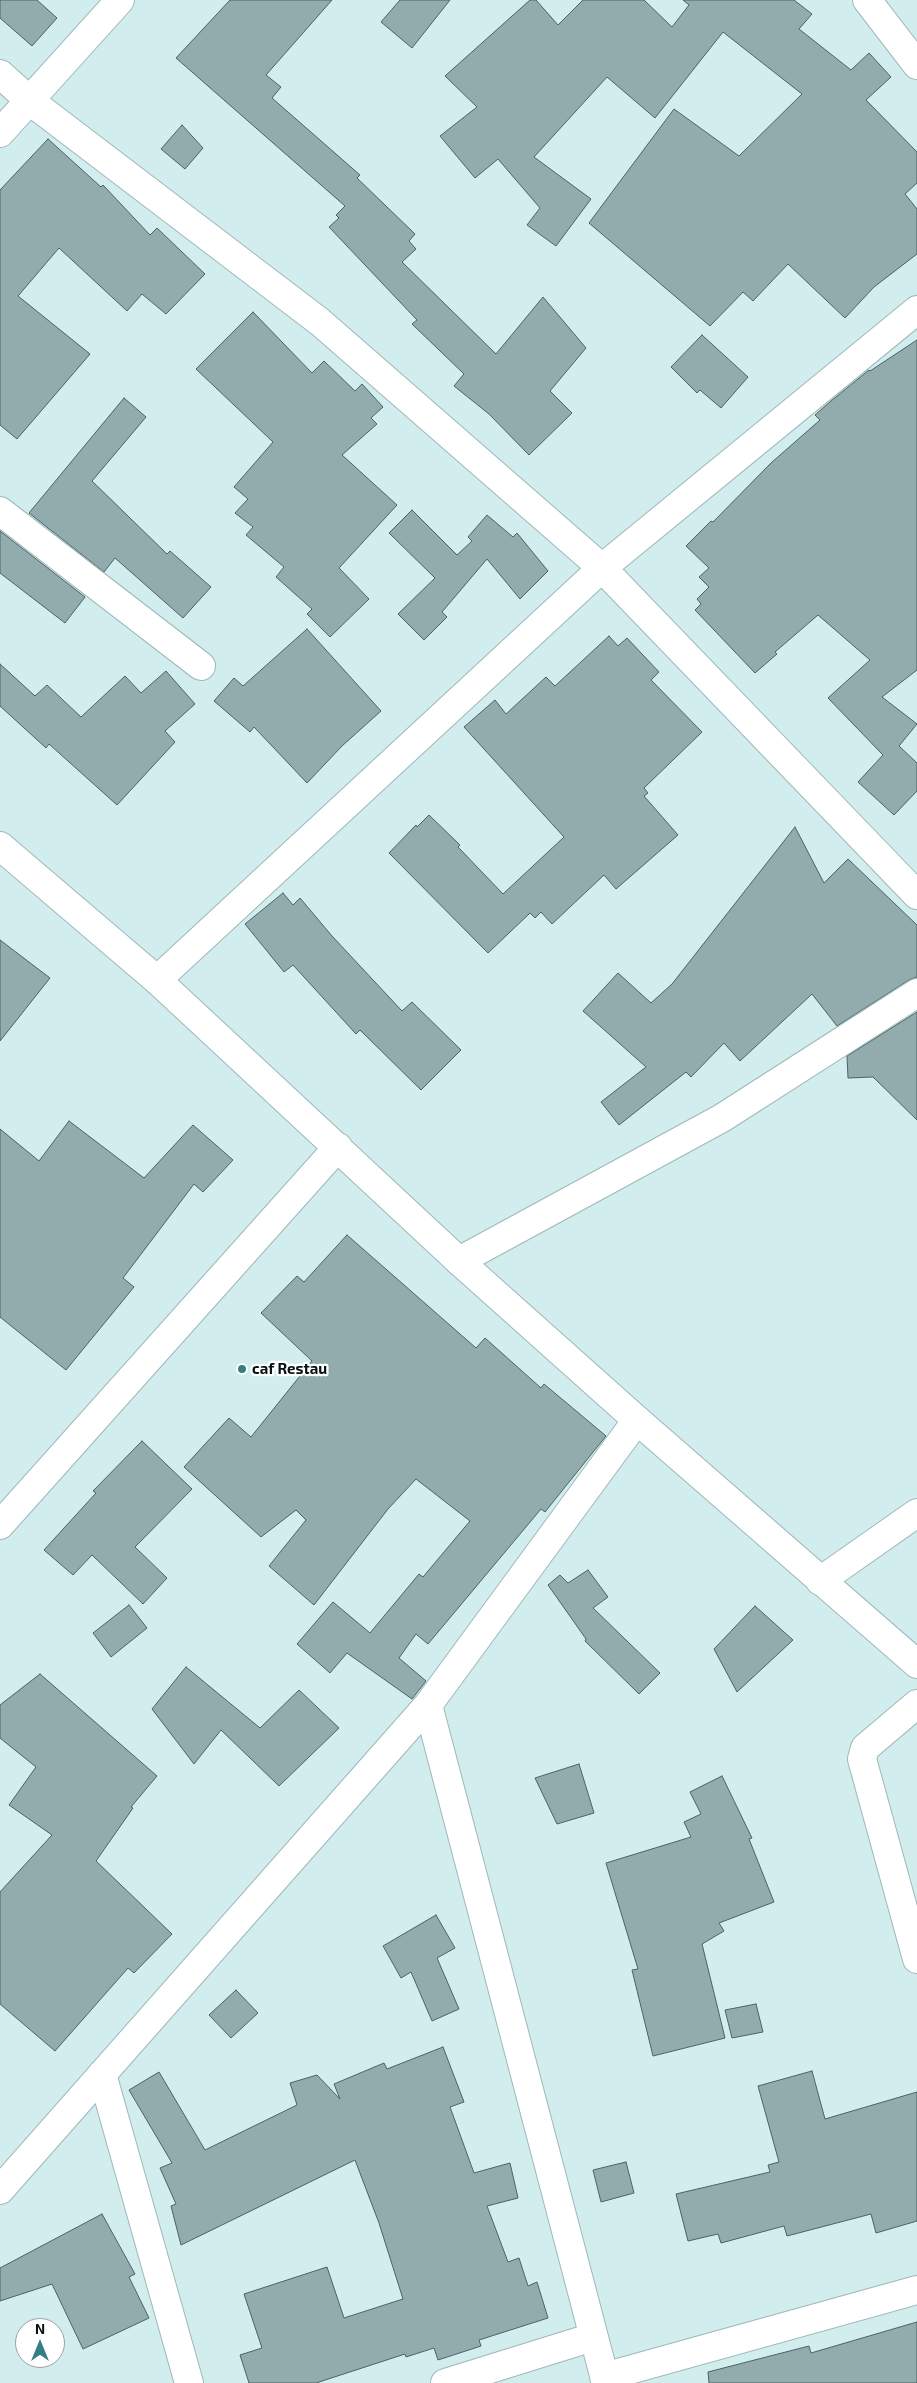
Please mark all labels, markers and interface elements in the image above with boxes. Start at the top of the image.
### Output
place label: caf Restau [252,1360,327,1378]
marker: caf Restau [236,1363,248,1375]
north arrow [15,2318,65,2368]
text: N [35,2320,45,2337]

